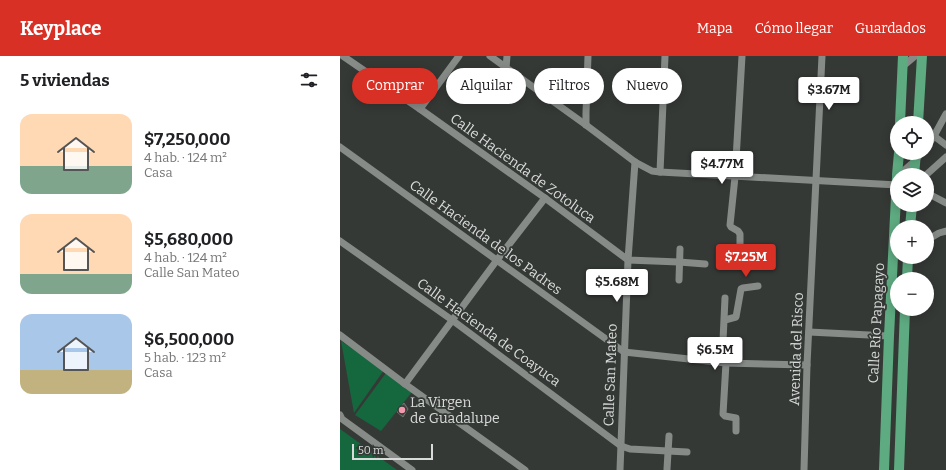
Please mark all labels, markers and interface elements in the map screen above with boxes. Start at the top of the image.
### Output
text: Keyplace [20,17,102,40]
text: Mapa [697,20,733,37]
text: Cómo llegar [755,20,833,37]
text: Guardados [855,20,926,37]
chip: Comprar [352,68,438,104]
chip: Alquilar [446,68,526,104]
chip: Filtros [534,68,604,104]
chip: Nuevo [612,68,682,104]
icon: filters [298,69,320,91]
text: 5 viviendas [20,70,110,91]
pin: $3.67M [796,77,862,111]
text: $3.67M [807,82,851,97]
street label: Calle Hacienda de Zotoluca [447,110,599,227]
map controls [890,116,934,316]
button: locate [890,116,934,160]
text: $7,250,000 [144,129,230,150]
icon: home [52,130,100,178]
text: 4 hab. · 124 m² [144,150,227,165]
pin: $4.77M [689,151,755,185]
text: $4.77M [700,156,744,171]
text: Casa [144,165,173,180]
button: layers [890,168,934,212]
street label: Calle Hacienda de los Padres [406,176,565,298]
button: + [890,220,934,264]
text: $5,680,000 [144,229,233,250]
icon: home [52,230,100,278]
pin: $7.25M [713,244,779,278]
text: $7.25M [725,249,767,264]
text: 4 hab. · 124 m² [144,250,227,265]
street label: Calle Río Papagayo [865,262,888,384]
text: Calle San Mateo [144,265,239,280]
pin: $5.68M [584,269,650,303]
button: − [890,272,934,316]
text: $5.68M [595,274,639,289]
street label: Calle Hacienda de Coayuca [414,275,564,390]
street label: Avenida del Risco [786,292,807,406]
street label: Calle San Mateo [600,323,621,427]
text: $6,500,000 [144,329,234,350]
icon: home [52,330,100,378]
pin: $6.5M [687,337,743,371]
text: $6.5M [696,342,734,357]
text: 5 hab. · 123 m² [144,350,226,365]
text: Casa [144,365,173,380]
place label: La Virgen de Guadalupe [410,394,500,427]
marker: La Virgen de Guadalupe [397,405,407,415]
scale bar [352,442,433,461]
text: 50 m [358,444,384,457]

